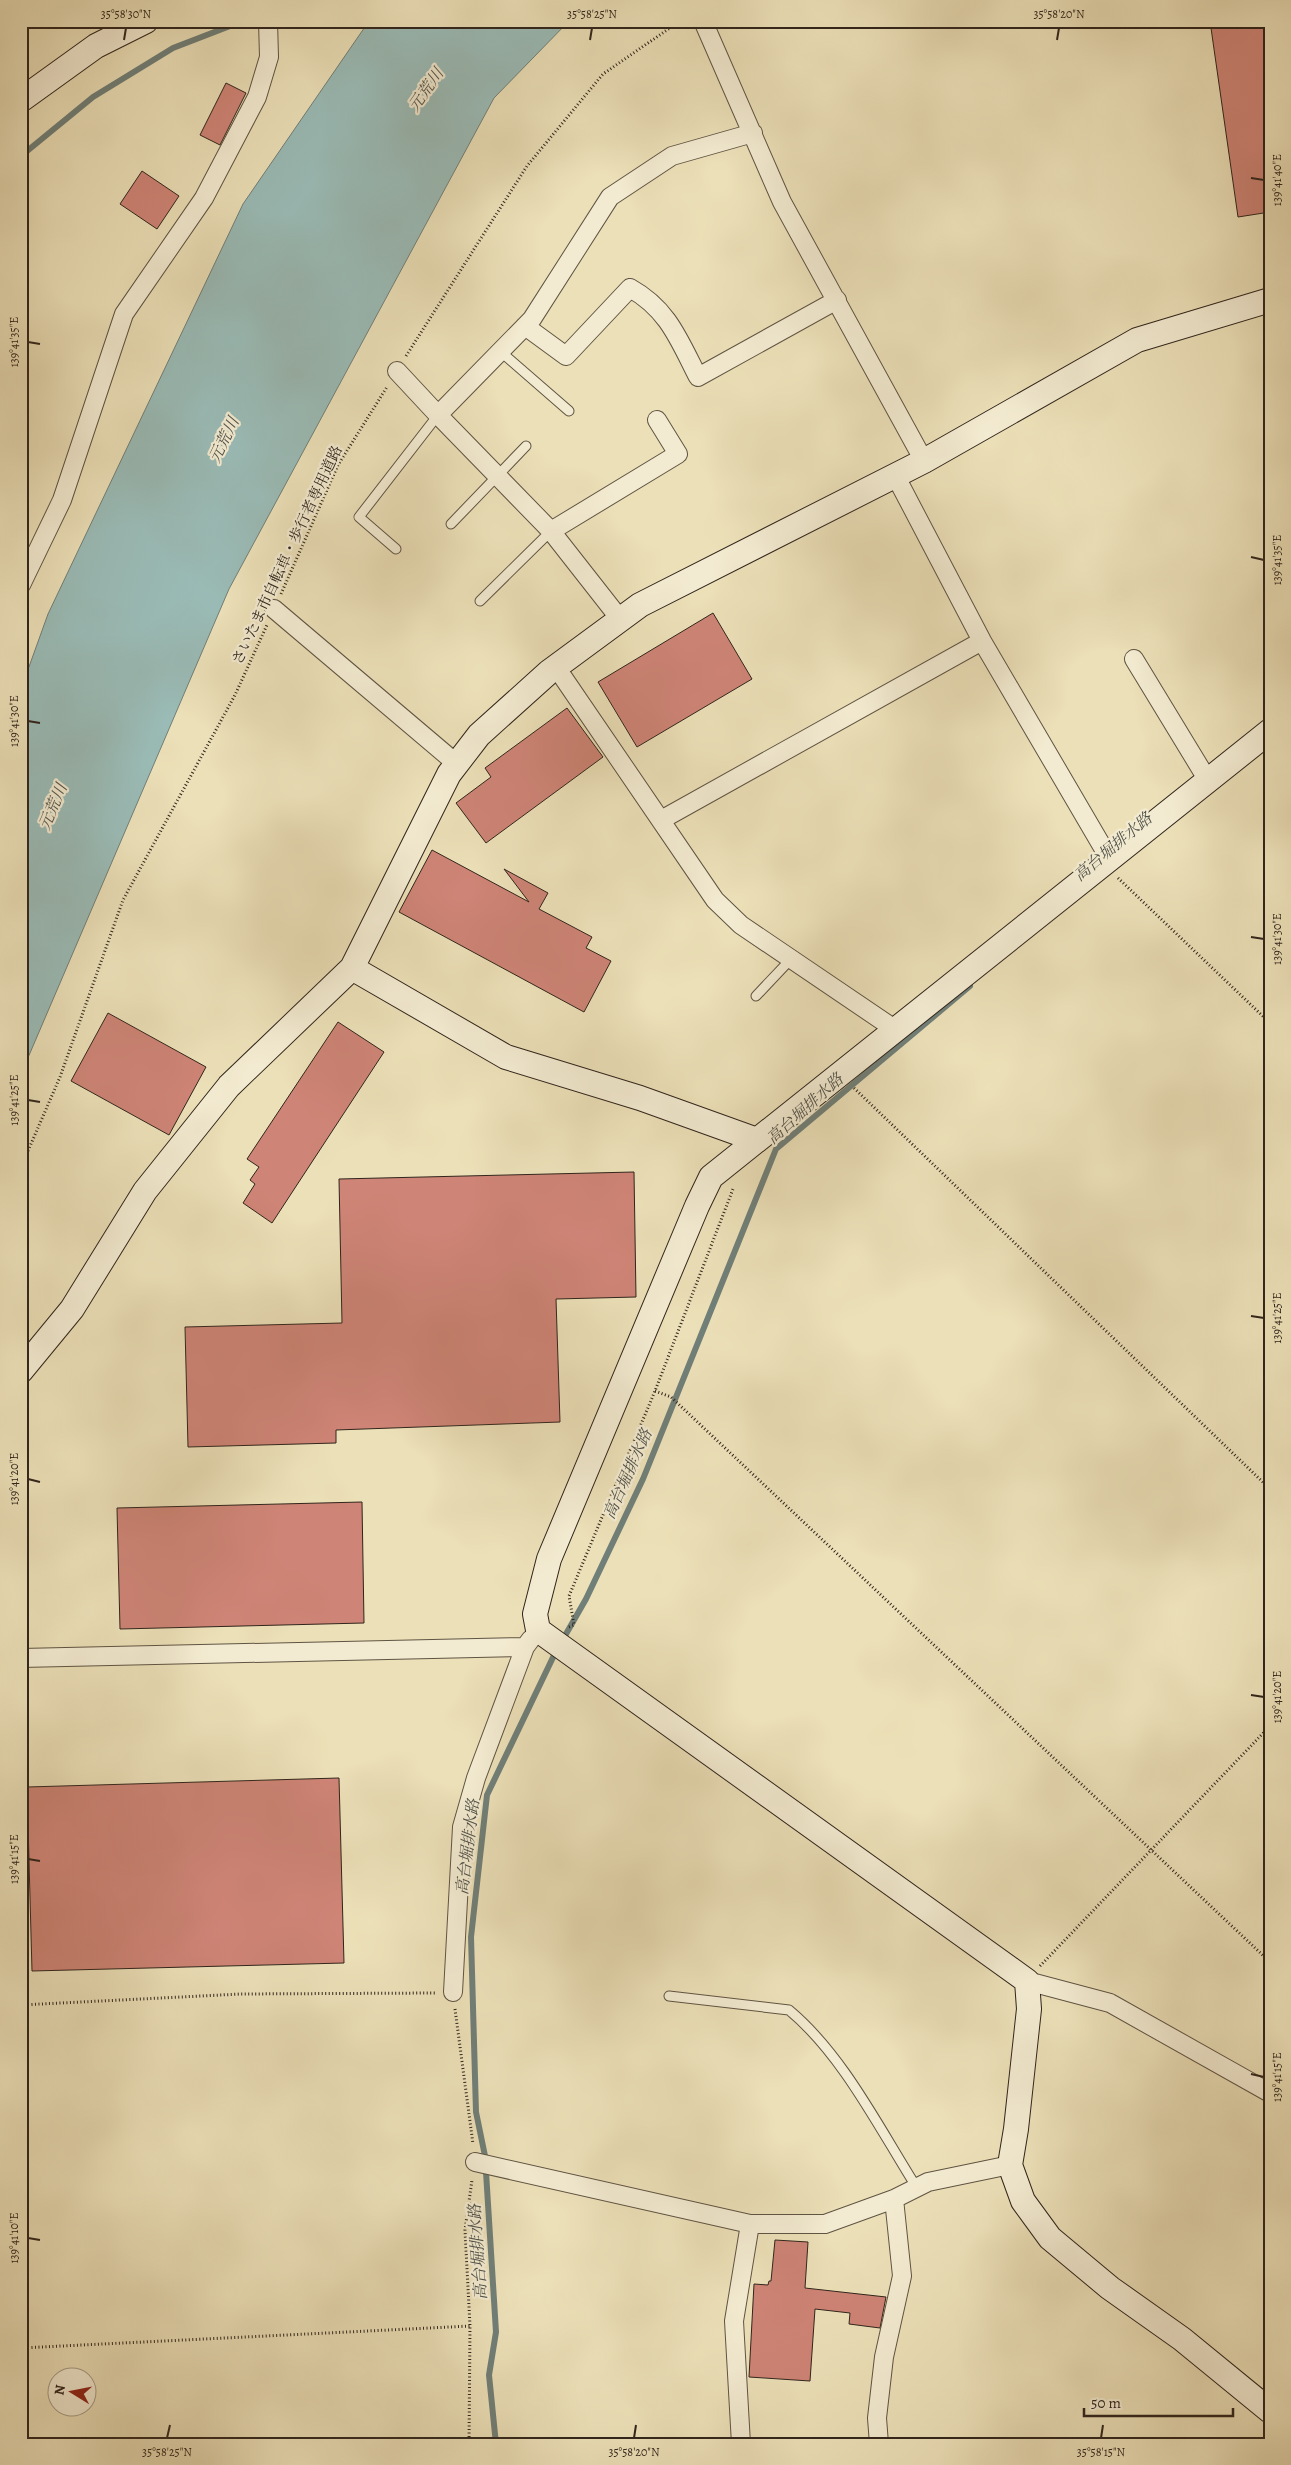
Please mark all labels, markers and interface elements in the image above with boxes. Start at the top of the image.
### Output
text: 35°58'30"N [101,6,152,22]
text: 35°58'25"N [567,6,617,22]
text: 35°58'20"N [1033,6,1085,22]
water label: 元荒川 [403,62,450,116]
text: 139°41'40"E [1269,154,1285,206]
text: 139°41'35"E [6,317,22,367]
water label: 元荒川 [204,412,245,466]
street label: さいたま市自転車・歩行者専用道路 [227,442,347,668]
text: 139°41'35"E [1269,535,1285,585]
text: 139°41'30"E [6,695,22,747]
water label: 元荒川 [33,779,73,833]
water label: 高台堀排水路 [1069,807,1158,886]
text: 139°41'30"E [1269,913,1285,965]
water label: 高台堀排水路 [762,1068,849,1149]
text: 139°41'25"E [6,1074,22,1126]
text: 139°41'25"E [1269,1292,1285,1344]
water label: 高台堀排水路 [598,1425,658,1522]
text: 139°41'20"E [6,1453,22,1505]
text: 139°41'20"E [1269,1671,1285,1723]
water label: 高台堀排水路 [451,1797,485,1896]
text: 139°41'15"E [6,1834,22,1884]
text: 139°41'15"E [1269,2052,1285,2102]
water label: 高台堀排水路 [464,2202,492,2301]
text: 139°41'10"E [6,2212,22,2264]
north arrow [48,2368,98,2418]
text: N [49,2383,70,2397]
scale bar [1084,2385,1232,2417]
text: 50 m [1091,2393,1121,2413]
text: 35°58'25"N [142,2444,192,2460]
text: 35°58'20"N [608,2444,660,2460]
text: 35°58'15"N [1077,2444,1126,2460]

